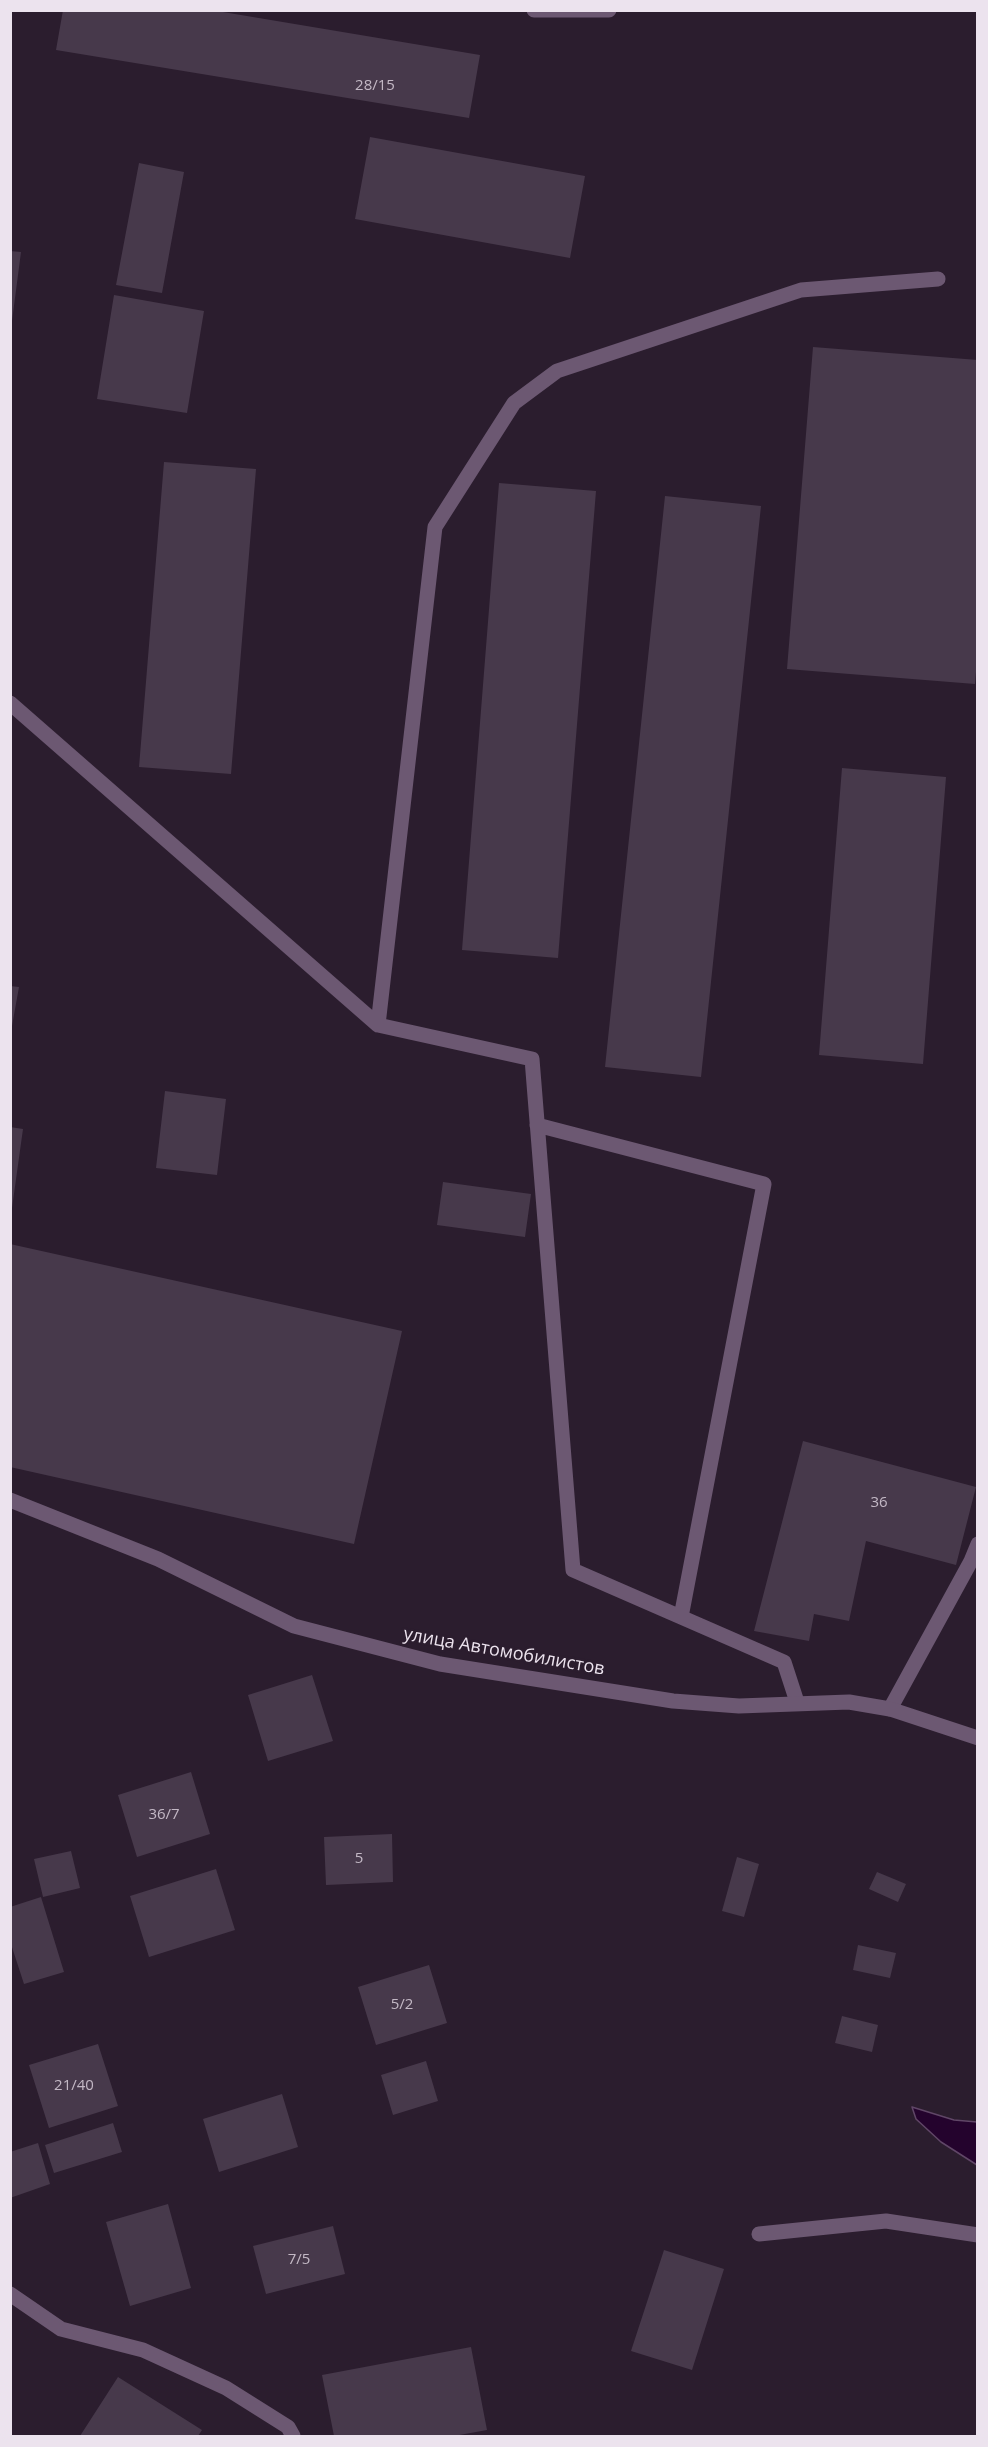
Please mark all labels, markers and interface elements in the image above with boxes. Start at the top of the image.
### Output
house number: 28/15 [355,77,395,95]
house number: 36 [870,1494,888,1512]
street label: улица Автомобилистов [402,1624,606,1680]
house number: 36/7 [148,1806,180,1824]
house number: 5 [355,1850,363,1868]
house number: 5/2 [391,1996,413,2014]
house number: 21/40 [54,2077,94,2095]
house number: 7/5 [288,2251,310,2269]

